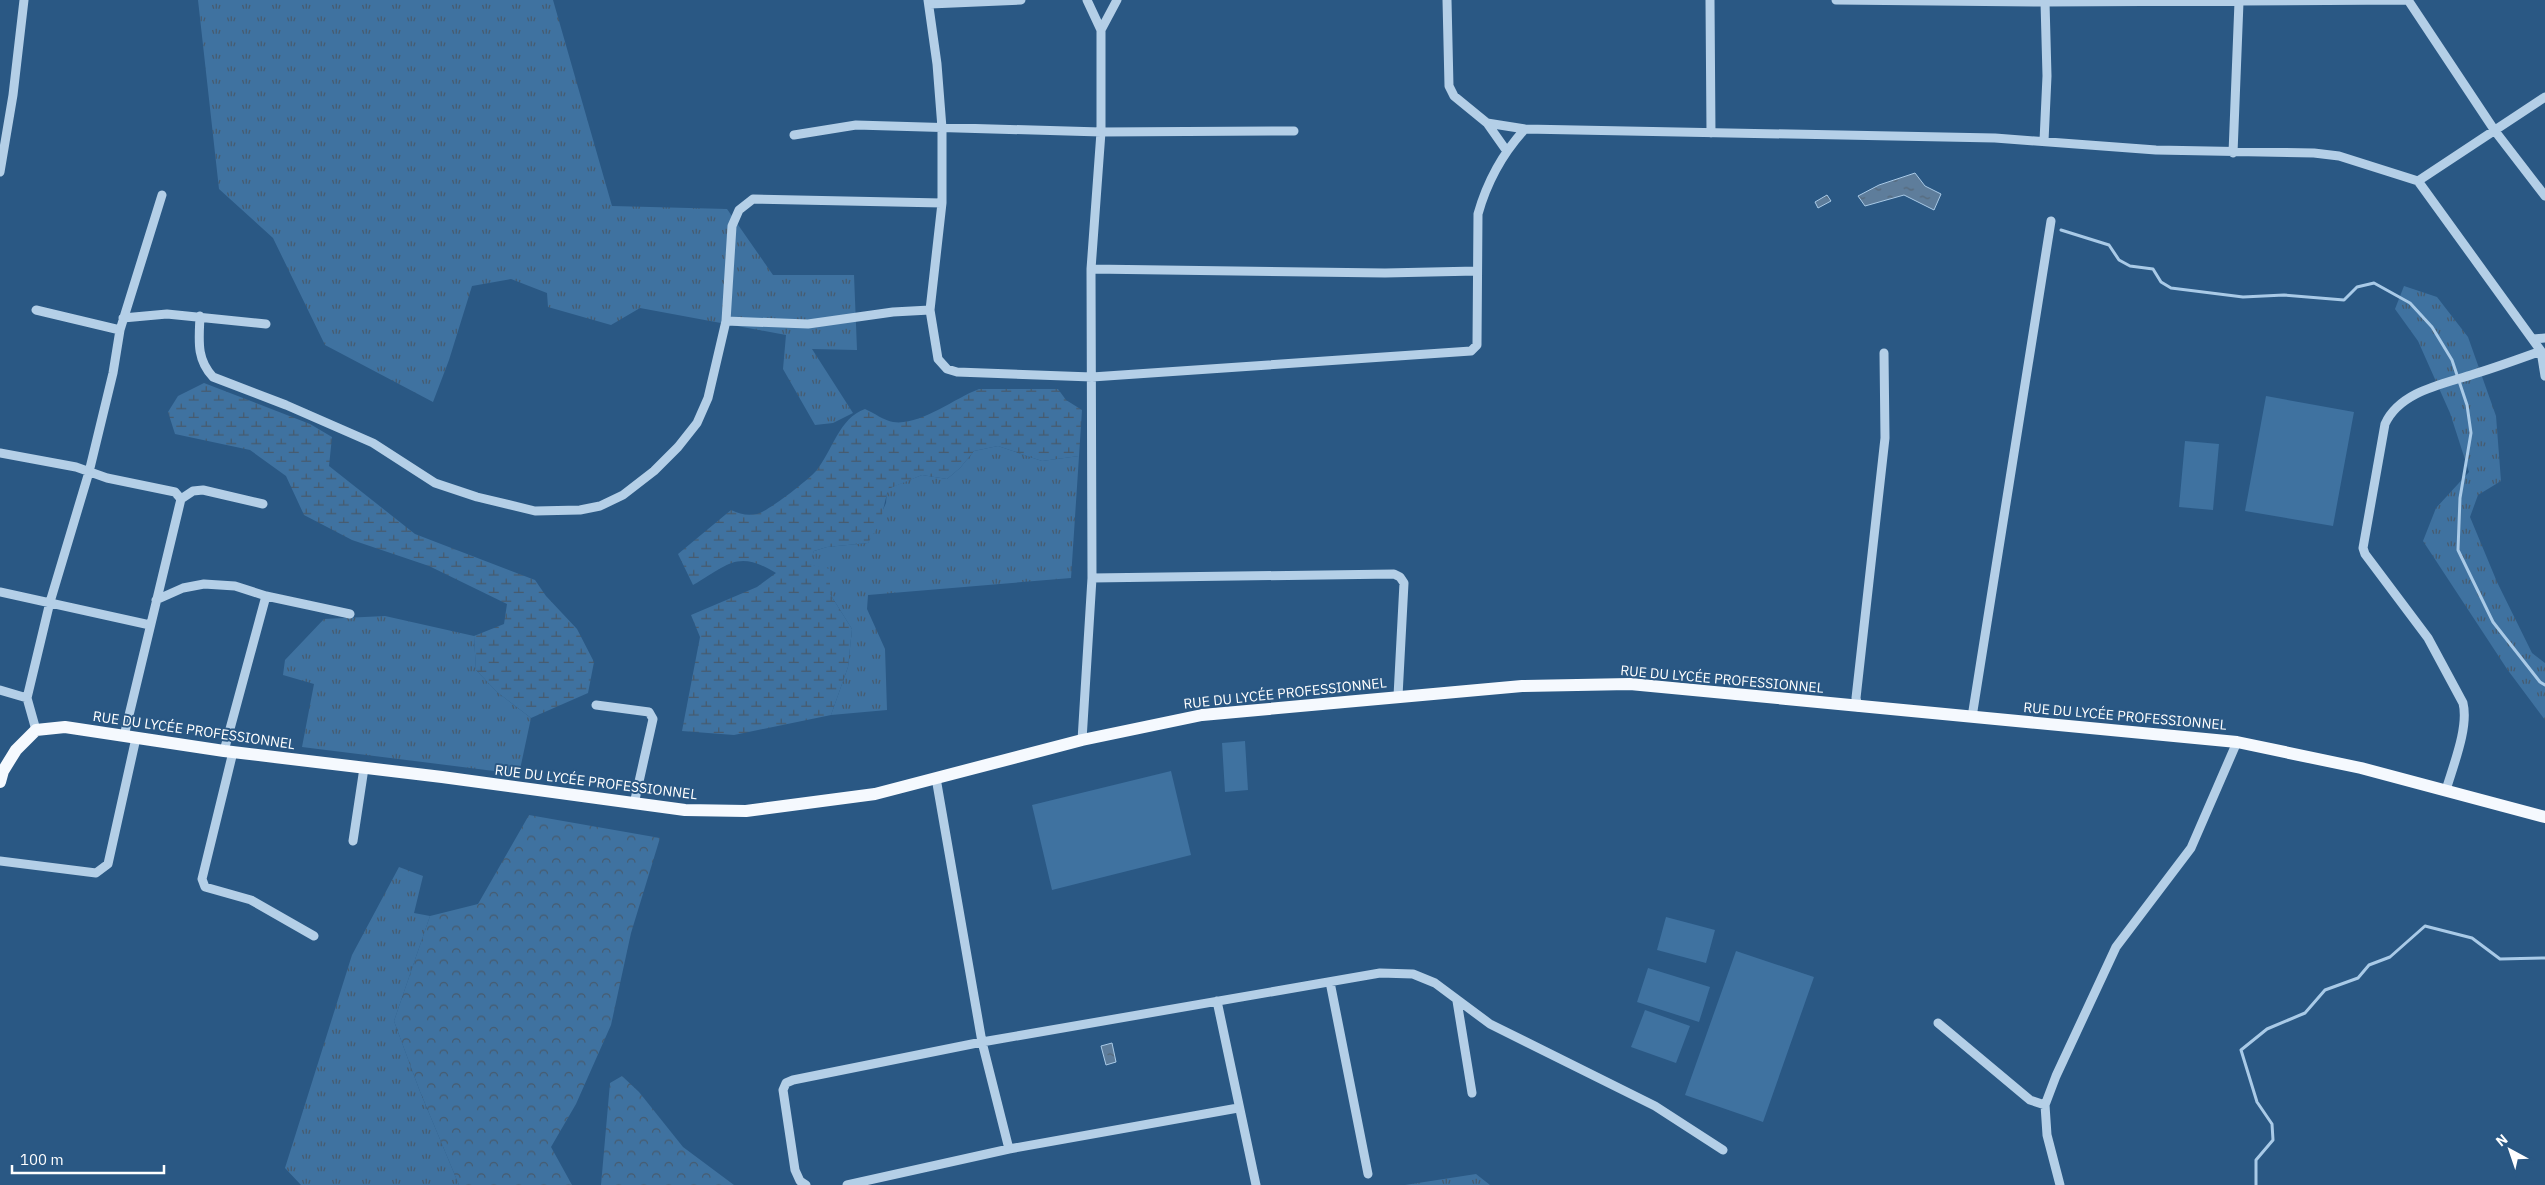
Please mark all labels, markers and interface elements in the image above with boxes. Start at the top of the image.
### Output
street label: RUE DU LYCÉE PROFESSIONNEL [1620,660,1824,697]
street label: RUE DU LYCÉE PROFESSIONNEL [1183,672,1387,713]
street label: RUE DU LYCÉE PROFESSIONNEL [2023,697,2227,734]
street label: RUE DU LYCÉE PROFESSIONNEL [92,706,296,753]
street label: RUE DU LYCÉE PROFESSIONNEL [494,760,698,803]
north arrow [2485,1125,2535,1175]
text: N [2492,1130,2511,1150]
scale bar [12,1142,165,1174]
text: 100 m [20,1150,64,1169]

